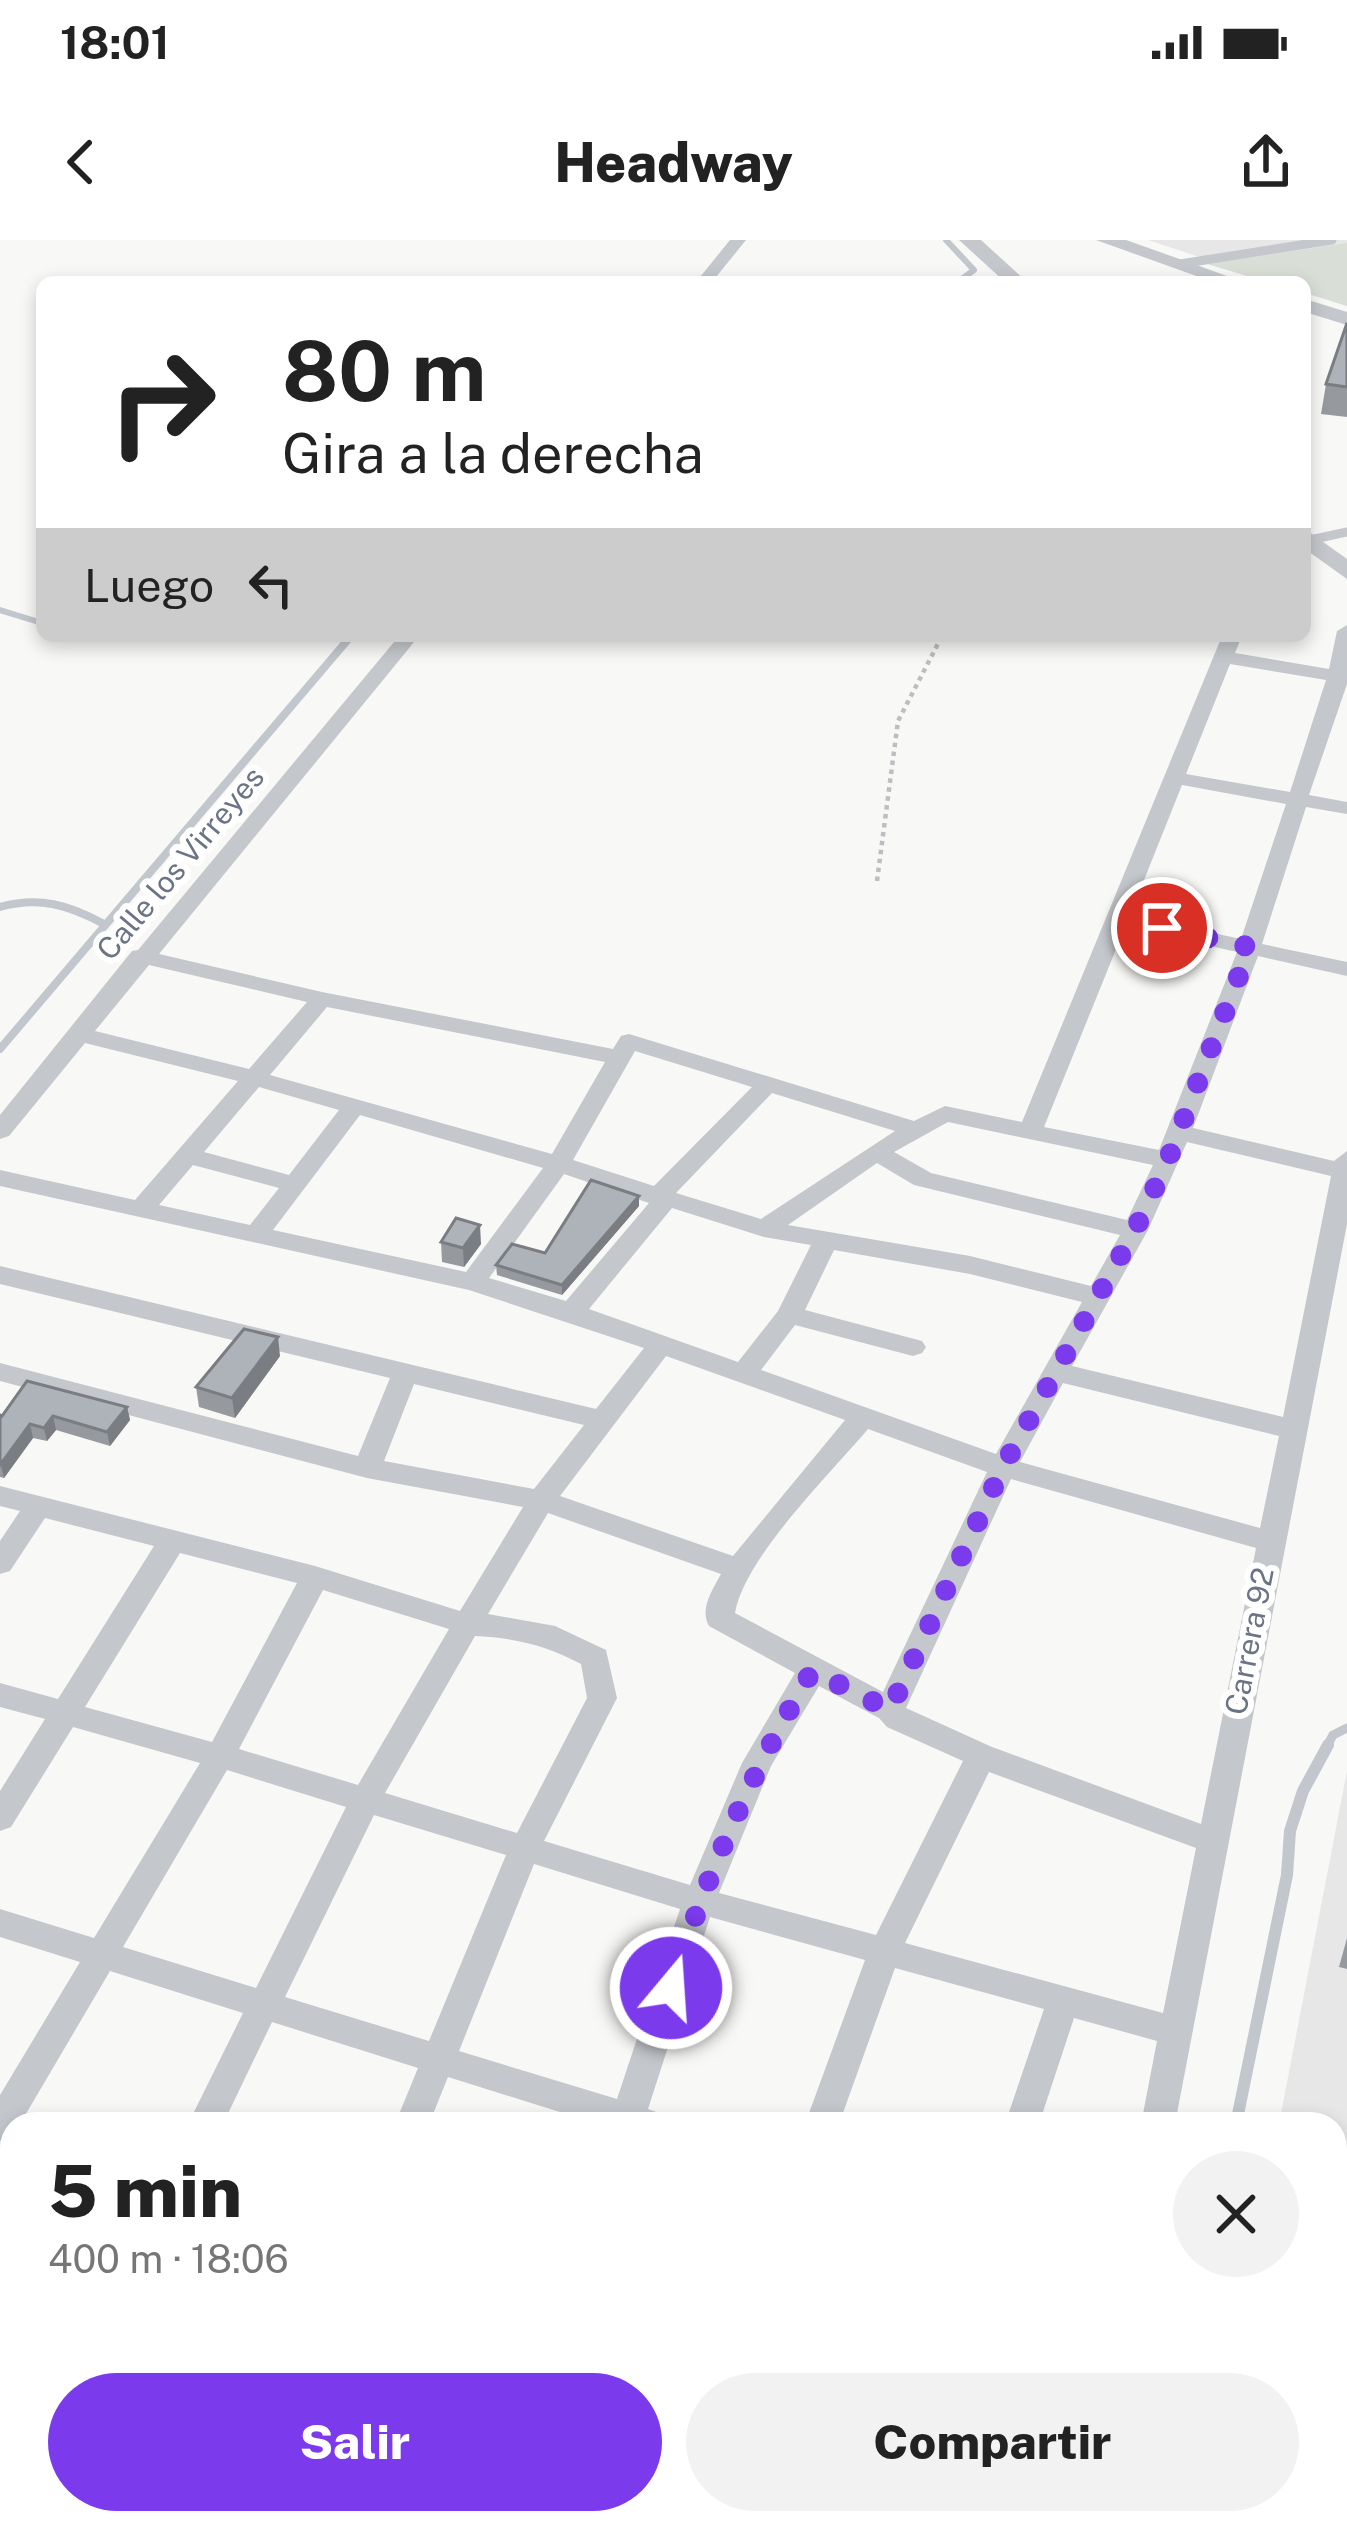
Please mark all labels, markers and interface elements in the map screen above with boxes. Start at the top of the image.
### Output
text: 18:01 [60,16,170,69]
icon: back [48,129,114,195]
icon: share [1233,129,1299,195]
text: Headway [554,131,793,194]
text: 80 m [282,321,486,420]
icon: right [84,324,240,480]
text: Gira a la derecha [282,422,704,485]
icon: left [238,552,304,618]
text: Luego [84,559,214,612]
street label: Calle los Virreyes [89,759,271,967]
pin [1111,877,1213,979]
icon: arrive [1129,895,1195,961]
street label: Carrera 92 [1217,1564,1281,1718]
position arrow [608,1925,734,2051]
text: 5 min [48,2149,242,2233]
button: close [1173,2151,1299,2277]
text: 400 m · 18:06 [48,2236,289,2282]
button: Salir [48,2373,662,2511]
button: Compartir [686,2373,1299,2511]

